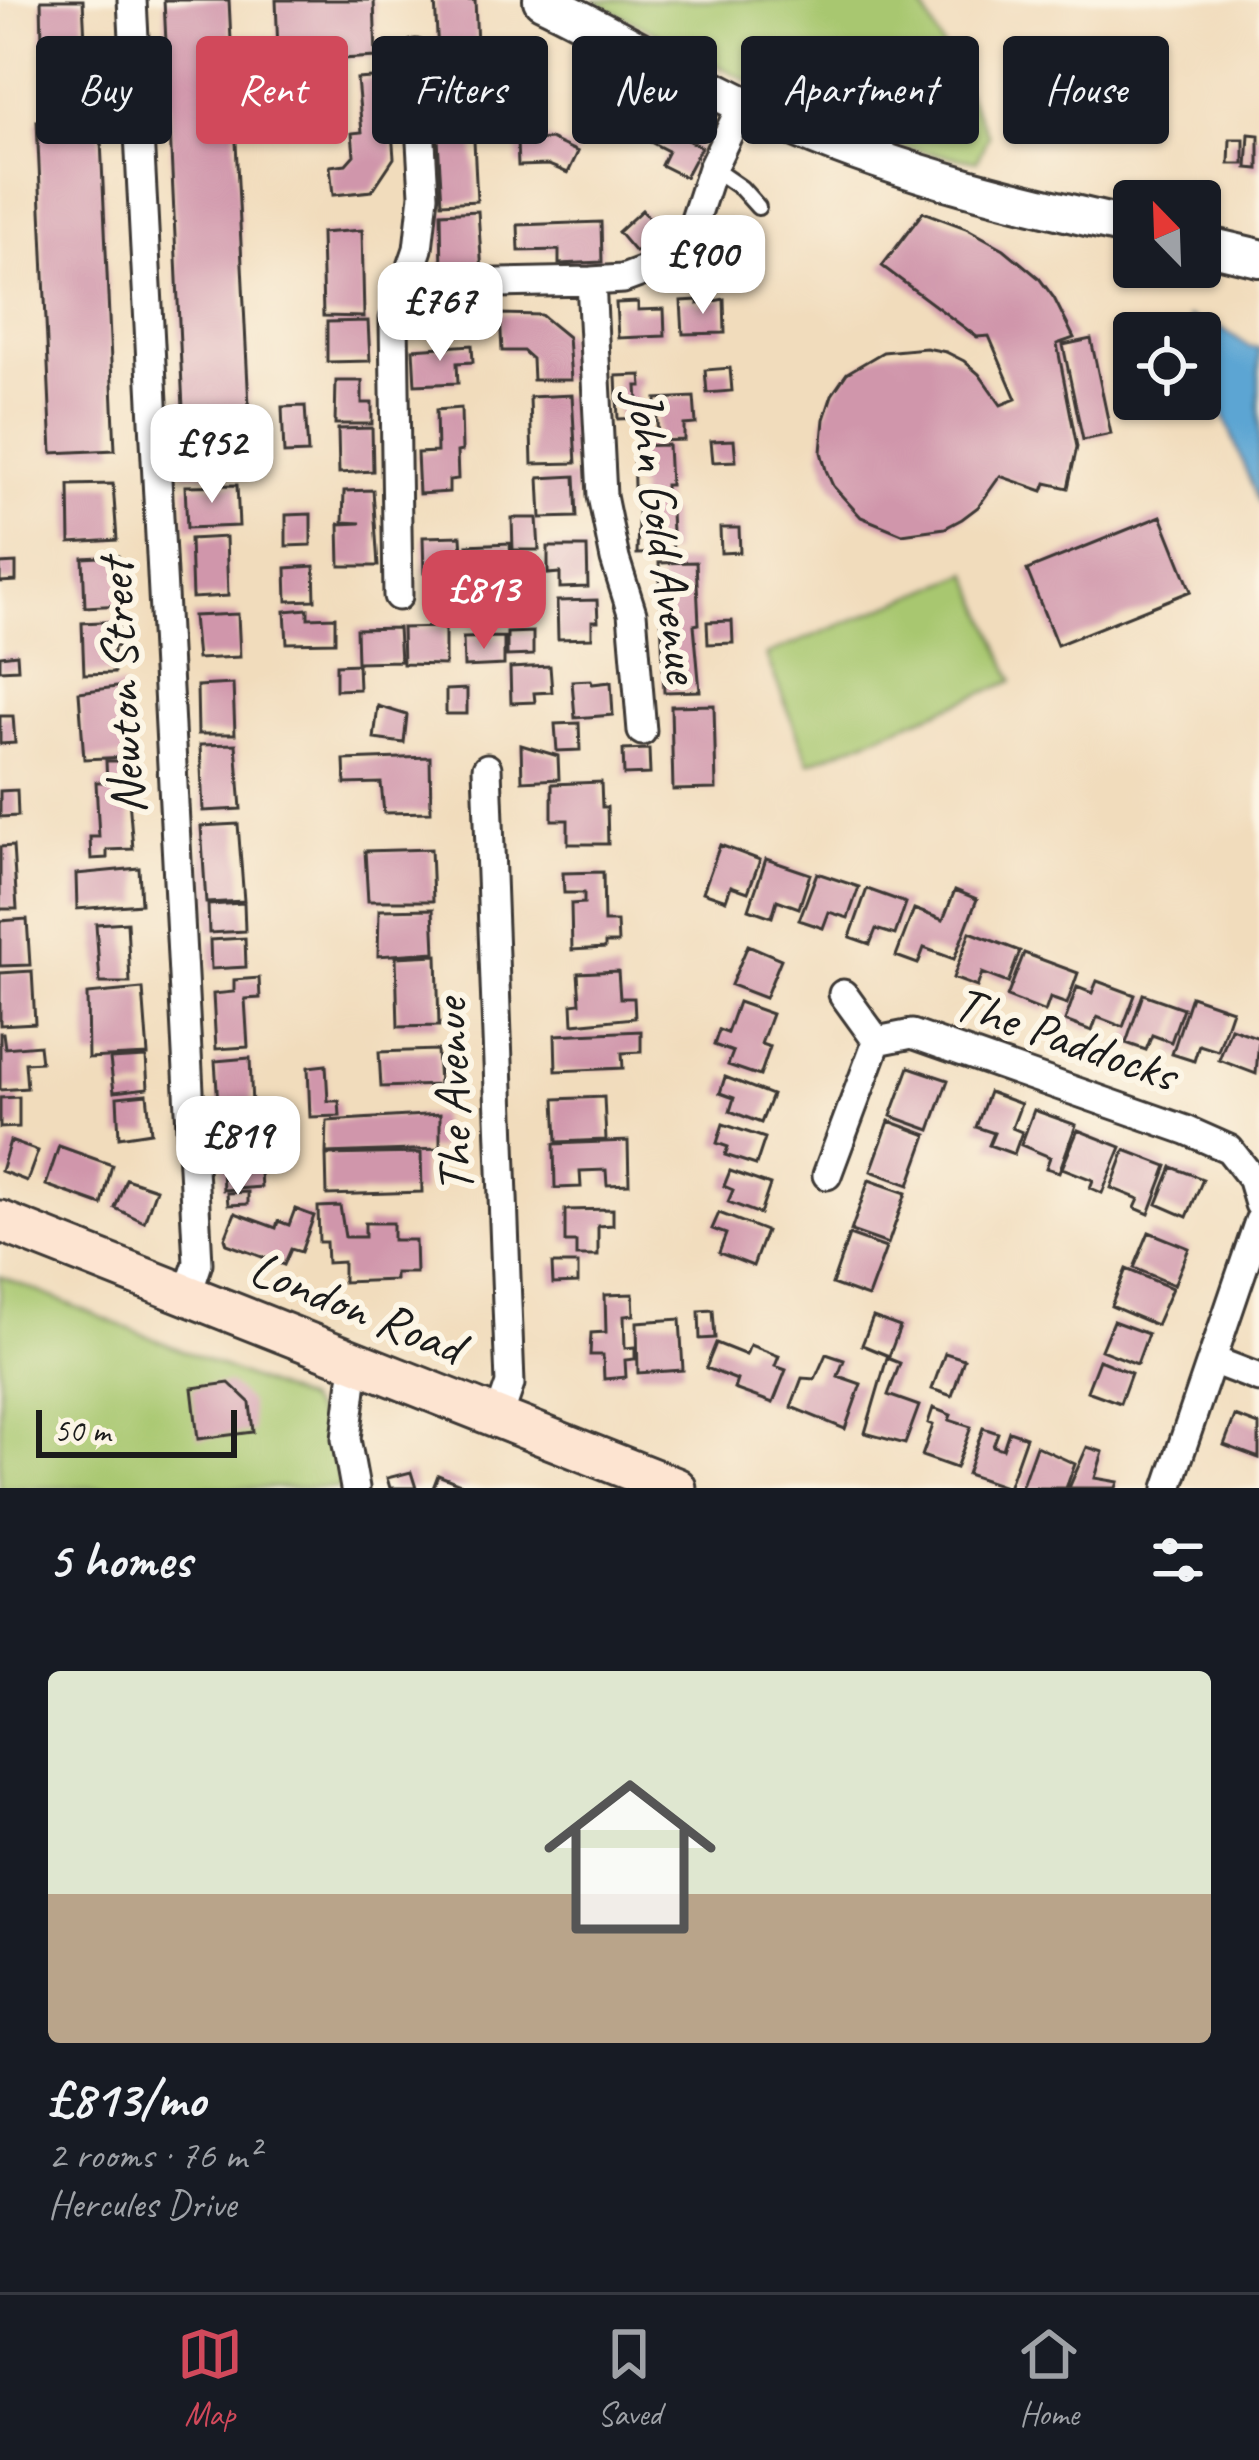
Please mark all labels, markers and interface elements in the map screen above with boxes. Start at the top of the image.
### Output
chip: Buy [36,36,172,144]
chip: Rent [196,36,348,144]
chip: Filters [372,36,548,144]
chip: New [572,36,717,144]
chip: Apartment [741,36,979,144]
chip: House [1003,36,1169,144]
north arrow [1113,180,1221,288]
map controls [1113,180,1221,420]
pin: £900 [632,215,774,317]
text: £900 [668,229,738,278]
pin: £767 [369,262,511,364]
text: £767 [405,276,475,325]
button: locate [1113,312,1221,420]
street label: John Gold Avenue [611,383,717,690]
pin: £952 [141,404,283,506]
text: £952 [177,418,247,467]
pin: £813 [413,550,555,652]
street label: Newton Street [82,552,160,816]
text: £813 [449,564,519,613]
street label: The Paddocks [946,970,1189,1107]
street label: The Avenue [417,994,487,1194]
pin: £819 [167,1096,309,1198]
text: £819 [203,1110,273,1159]
street label: London Road [241,1235,479,1381]
scale bar [36,1404,237,1457]
text: 50 m [54,1410,110,1452]
icon: filters [1145,1527,1211,1593]
text: 5 homes [48,1528,191,1592]
icon: home [522,1749,738,1965]
text: £813/mo [48,2067,205,2131]
text: 2 rooms · 76 m² [48,2131,259,2180]
text: Hercules Drive [48,2180,236,2229]
tab: Map [177,2321,243,2435]
tab: Saved [596,2321,662,2435]
tab: Home [1016,2321,1082,2435]

